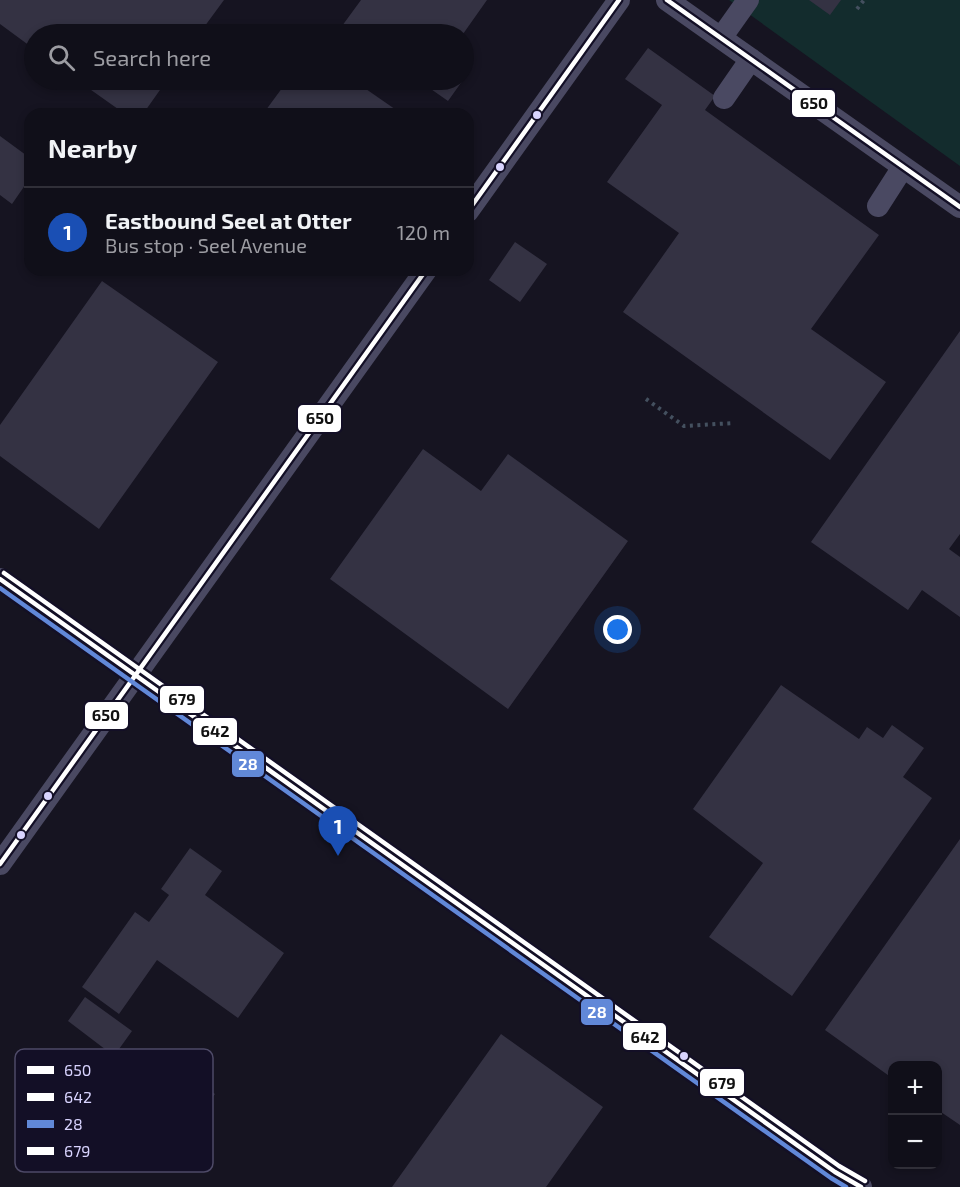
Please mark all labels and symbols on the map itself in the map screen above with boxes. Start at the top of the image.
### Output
line badge: 650 [791,89,836,118]
text: 650 [800,93,828,112]
unlabelled marker [531,109,543,121]
unlabelled marker [494,161,506,173]
line badge: 650 [297,404,342,433]
text: 650 [306,408,334,427]
your location [603,615,632,644]
line badge: 679 [159,685,205,714]
text: 679 [168,689,196,708]
line badge: 650 [84,701,129,730]
text: 650 [92,705,120,724]
line badge: 642 [192,717,238,746]
text: 642 [201,721,229,740]
line badge: 28 [231,750,265,778]
text: 28 [238,754,258,773]
unlabelled marker [42,790,54,802]
pin: 1 [318,806,358,856]
unlabelled marker [15,829,27,841]
line badge: 28 [580,998,614,1026]
text: 28 [587,1002,607,1021]
line badge: 642 [622,1022,667,1051]
text: 642 [631,1027,659,1046]
legend [15,1049,213,1172]
unlabelled marker [678,1050,690,1062]
text: 650 [64,1060,91,1079]
line badge: 679 [699,1068,745,1097]
text: 679 [708,1073,736,1092]
text: 642 [64,1087,92,1106]
text: 28 [64,1114,83,1133]
text: 679 [64,1141,91,1160]

